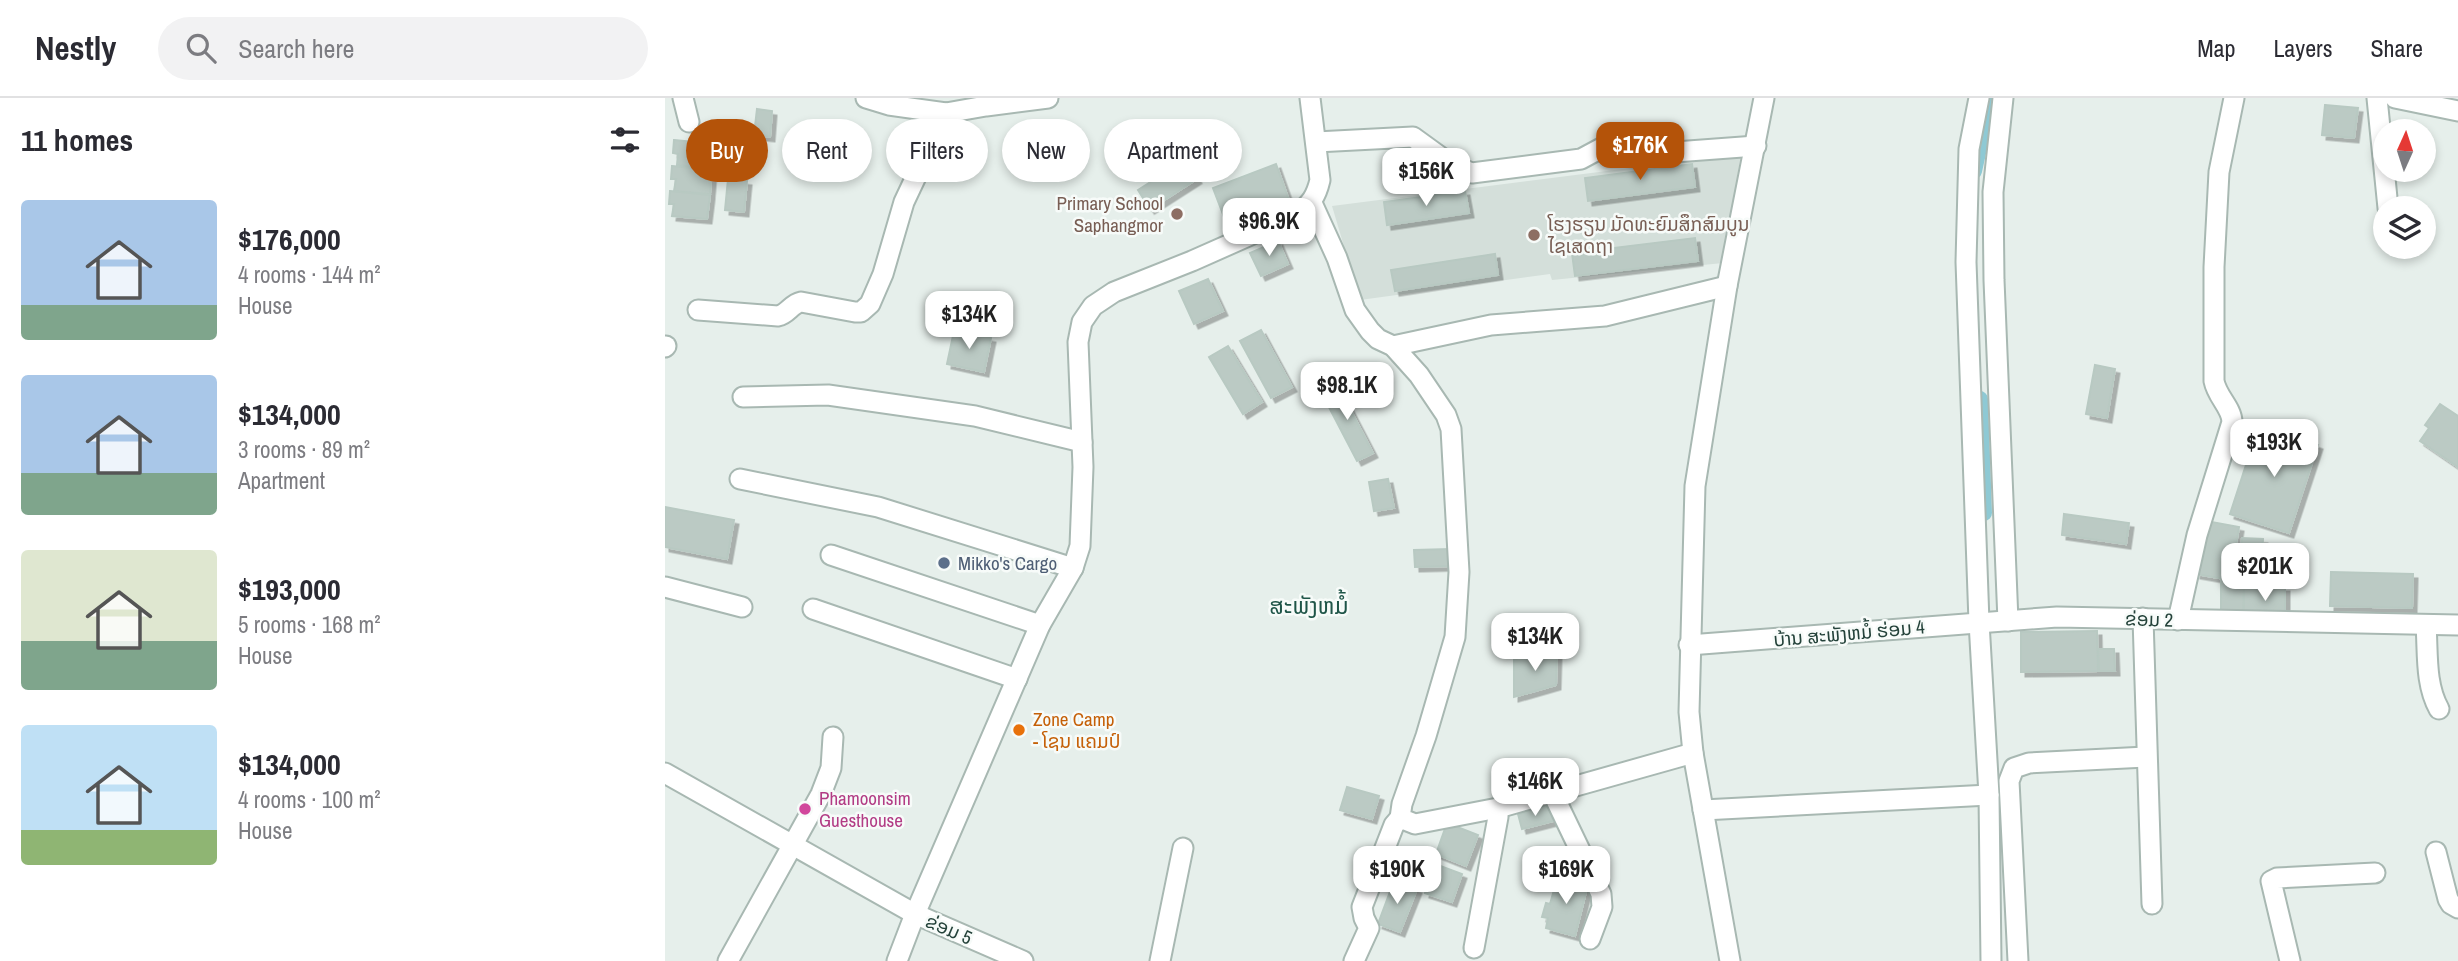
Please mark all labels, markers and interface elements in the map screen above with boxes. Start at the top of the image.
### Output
search box [158,17,648,80]
text: Nestly [35,26,116,70]
icon: search [182,29,220,67]
text: Search here [238,31,354,66]
text: Map [2197,32,2235,64]
text: Layers [2273,32,2332,64]
text: Share [2370,32,2423,64]
chip: Buy [686,119,768,182]
chip: Rent [782,119,872,182]
chip: Filters [886,119,988,182]
chip: New [1002,119,1090,182]
chip: Apartment [1104,119,1242,182]
north arrow [2373,119,2436,182]
map controls [2373,119,2436,259]
text: 11 homes [21,120,133,160]
icon: filters [606,121,644,159]
pin: $176K [1591,122,1689,182]
text: $176K [1612,129,1668,160]
pin: $156K [1377,148,1475,208]
text: $156K [1398,155,1454,186]
place label: Primary School Saphangmor [1057,190,1164,238]
button: layers [2373,196,2436,259]
pin: $96.9K [1212,198,1326,258]
text: $96.9K [1239,205,1299,236]
marker: Primary School Saphangmor [1169,206,1185,222]
place label: ໂຮງຮຽນ ມັດທະຍົມສຶກສົມບູນ ໄຊເສດຖາ [1547,211,1749,259]
text: $176,000 [238,219,341,259]
marker: ໂຮງຮຽນ ມັດທະຍົມສຶກສົມບູນ ໄຊເສດຖາ [1526,227,1542,243]
icon: home [77,228,161,312]
text: 4 rooms · 144 m² [238,259,381,290]
text: House [238,290,293,321]
pin: $134K [920,292,1018,351]
text: $134K [941,298,997,329]
pin: $98.1K [1290,362,1404,422]
text: $98.1K [1317,369,1377,400]
text: $134,000 [238,394,341,434]
icon: home [77,403,161,487]
pin: $193K [2225,420,2323,479]
text: $193K [2246,426,2302,457]
text: 3 rooms · 89 m² [238,434,370,465]
text: Apartment [238,465,325,496]
pin: $201K [2216,544,2314,603]
place label: Mikko's Cargo [958,550,1057,576]
text: $201K [2237,550,2293,581]
marker: Mikko's Cargo [936,555,952,571]
text: $193,000 [238,569,341,609]
icon: home [77,578,161,662]
district label: ສະພັງຫມໍ້ [1269,589,1349,621]
street label: ຂ່ອມ 2 [2124,605,2174,633]
text: 5 rooms · 168 m² [238,609,381,640]
street label: ບ້ານ ສະພັງຫມໍ້ ຮ່ອມ 4 [1772,612,1926,653]
pin: $134K [1486,614,1584,673]
text: $134K [1507,620,1563,651]
text: House [238,640,293,671]
place label: Zone Camp - ໂຊນ ແຄມປ໌ [1033,706,1120,754]
marker: Zone Camp - ໂຊນ ແຄມປ໌ [1011,722,1027,738]
text: $134,000 [238,744,341,784]
icon: home [77,753,161,837]
pin: $146K [1486,758,1584,818]
text: $146K [1507,765,1563,796]
text: 4 rooms · 100 m² [238,784,381,815]
place label: Phamoonsim Guesthouse [819,785,911,833]
marker: Phamoonsim Guesthouse [797,801,813,817]
text: House [238,815,293,846]
pin: $190K [1348,846,1446,906]
pin: $169K [1517,846,1615,906]
text: $190K [1369,853,1425,884]
text: $169K [1538,853,1594,884]
street label: ຂ່ອມ 5 [922,908,977,950]

